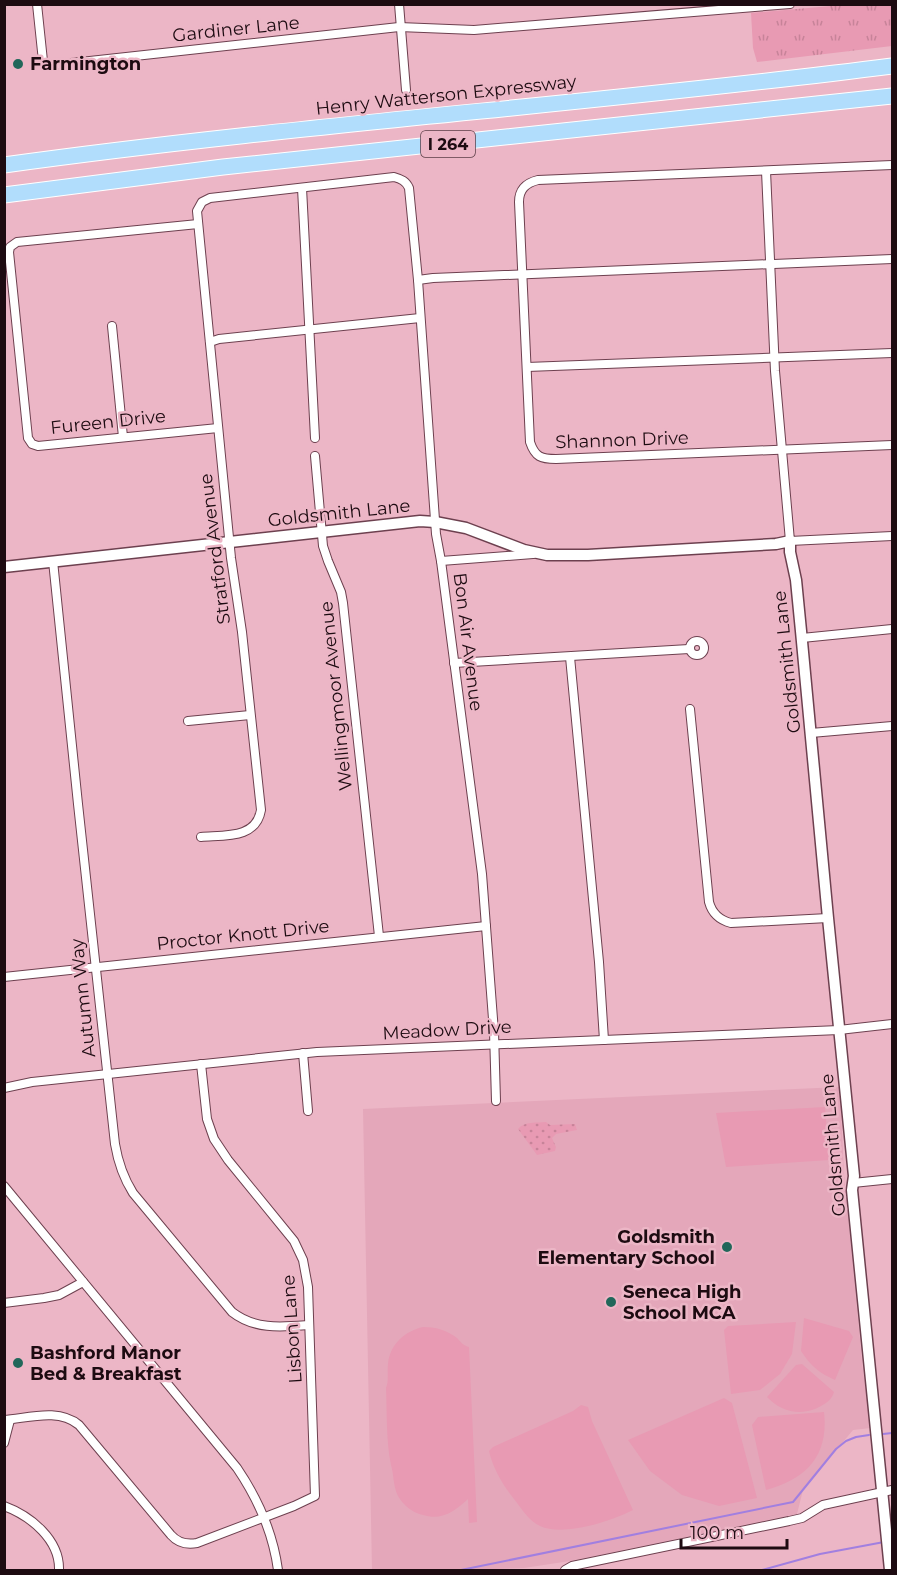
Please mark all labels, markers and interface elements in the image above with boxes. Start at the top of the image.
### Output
street label: Gardiner Lane [171,11,301,47]
place label: Farmington [30,53,141,75]
marker: Farmington [11,57,25,71]
street label: Henry Watterson Expressway [314,70,578,120]
road number: I 264 [421,131,475,157]
street label: Fureen Drive [49,405,167,439]
street label: Shannon Drive [555,427,689,453]
street label: Stratford Avenue [195,472,235,626]
street label: Goldsmith Lane [267,495,412,531]
street label: Bon Air Avenue [449,571,487,713]
street label: Goldsmith Lane [769,589,805,734]
street label: Wellingmoor Avenue [315,600,357,792]
street label: Proctor Knott Drive [156,915,331,955]
street label: Autumn Way [66,937,100,1058]
street label: Meadow Drive [382,1016,512,1044]
street label: Goldsmith Lane [816,1073,850,1217]
place label: Goldsmith Elementary School [538,1226,715,1269]
marker: Goldsmith Elementary School [720,1240,734,1254]
street label: Lisbon Lane [277,1274,307,1384]
place label: Seneca High School MCA [623,1281,742,1324]
marker: Seneca High School MCA [604,1295,618,1309]
place label: Bashford Manor Bed & Breakfast [30,1342,182,1385]
marker: Bashford Manor Bed & Breakfast [11,1356,25,1370]
scale bar [681,1512,788,1550]
text: 100 m [690,1522,744,1544]

